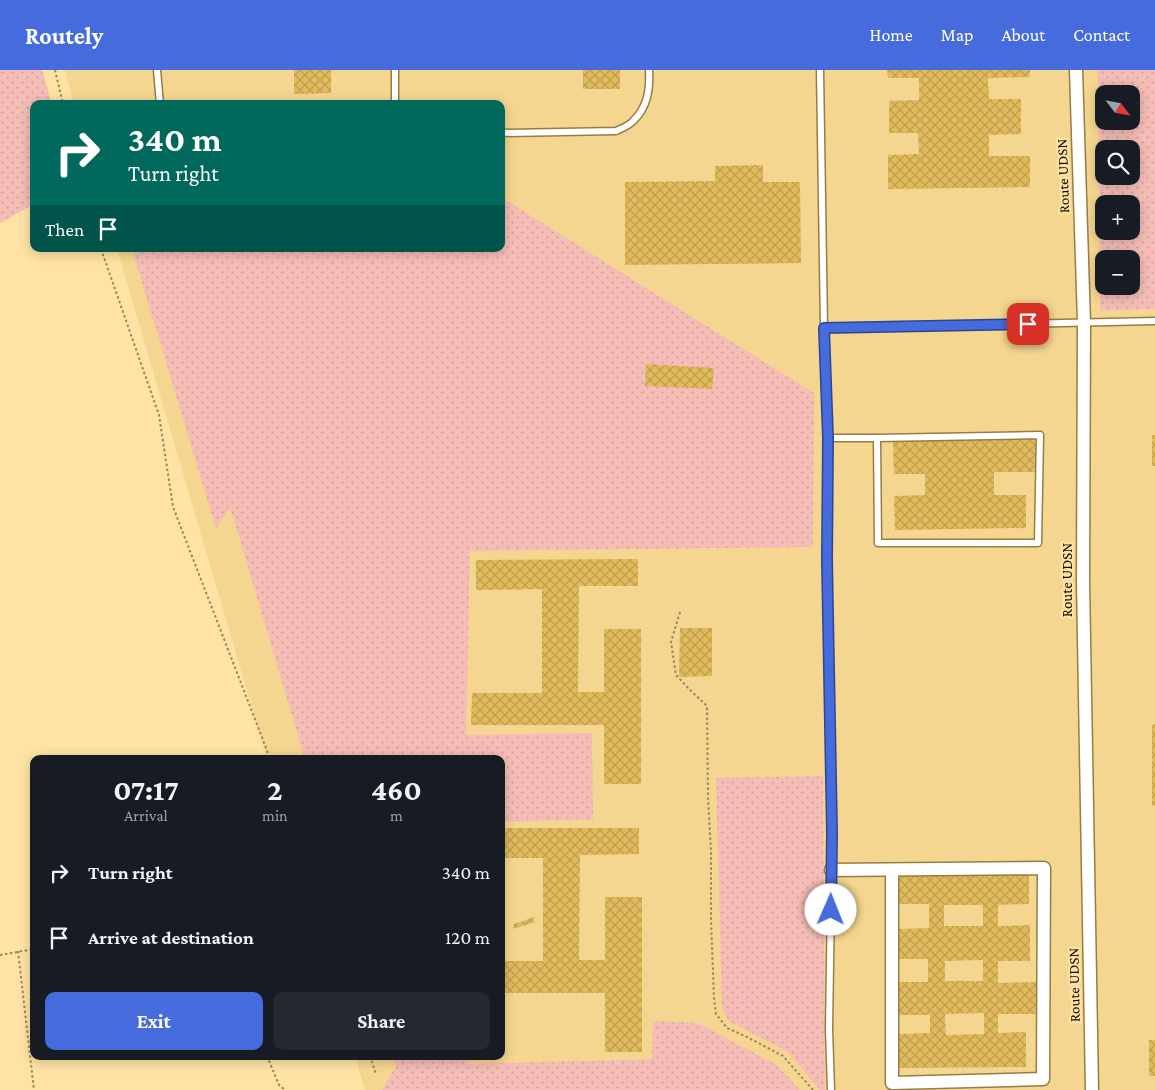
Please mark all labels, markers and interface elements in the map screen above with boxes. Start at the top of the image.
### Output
text: Routely [25,22,104,49]
text: Home [870,25,913,45]
text: Map [941,25,973,45]
text: About [1001,25,1045,45]
text: Contact [1073,25,1130,45]
north arrow [1095,85,1140,130]
map controls [1095,85,1140,295]
icon: right [45,120,110,185]
text: 340 m [128,120,222,159]
street label: Route UDSN [1054,138,1072,213]
button: search [1095,140,1140,185]
text: Turn right [128,161,219,186]
button: + [1095,195,1140,240]
icon: arrive [94,215,122,243]
text: Then [45,219,84,240]
button: − [1095,250,1140,295]
pin [1007,303,1049,345]
icon: arrive [1014,310,1042,338]
street label: Route UDSN [1059,543,1075,617]
text: 07:17 [113,773,179,806]
text: 2 [267,773,283,806]
text: 460 [371,773,422,806]
text: Arrival [124,807,168,824]
text: min [262,807,288,824]
text: m [390,807,403,824]
icon: right [45,859,73,887]
text: Turn right [88,862,173,883]
text: 340 m [442,862,490,883]
position arrow [804,883,856,935]
icon: arrive [45,924,73,952]
text: Arrive at destination [88,927,254,948]
text: 120 m [445,927,490,948]
street label: Route UDSN [1065,948,1083,1022]
button: Exit [45,992,263,1050]
button: Share [273,992,490,1050]

